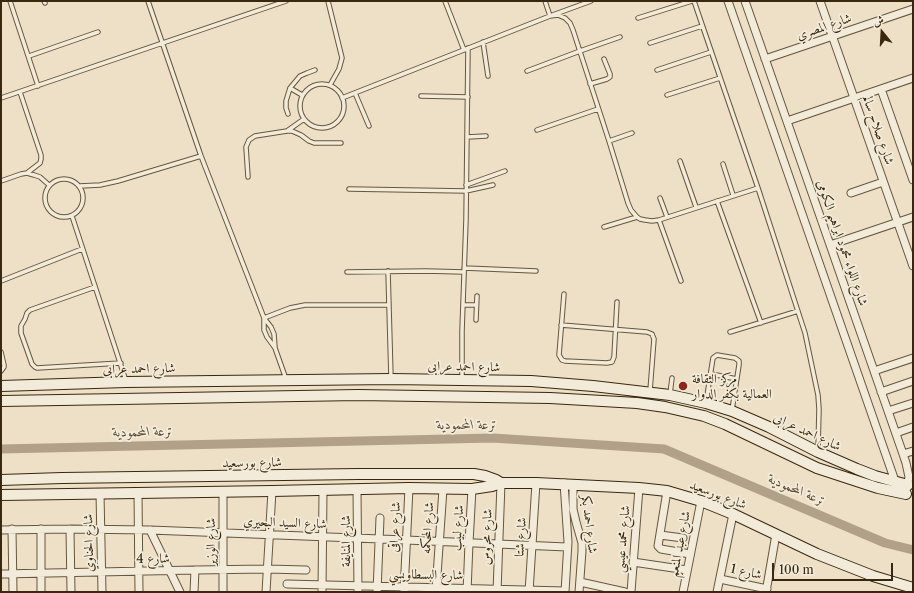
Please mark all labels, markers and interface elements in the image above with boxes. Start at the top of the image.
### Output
street label: شارع المصري [794,10,854,44]
north arrow [862,12,902,52]
text: ش [871,12,886,29]
street label: شارع صلاح سالم [859,93,897,167]
street label: شارع اللواء محمود ابراهيم الكومى [813,178,871,308]
street label: شارع احمد عرابى [428,359,500,375]
street label: شارع احمد عرابى [103,361,175,377]
place label: مركز الثقافة العمالية بكفر الدوار [692,371,772,402]
marker: مركز الثقافة العمالية بكفر الدوار [677,380,689,392]
street label: شارع احمد عرابى [771,410,843,454]
water label: ترعة المحمودية [437,417,497,433]
water label: ترعة المحمودية [113,423,173,441]
street label: شارع بورسعيد [222,455,282,471]
water label: ترعة المحمودية [766,470,828,510]
street label: شارع بورسعيد [687,477,749,513]
street label: شارع احمد بكر [578,494,600,554]
street label: شارع عراقى [386,501,404,553]
street label: شارع المحكمه [418,501,438,555]
street label: شارع لبيب [449,504,467,552]
street label: شارع محمد عيسي [612,505,634,573]
street label: شارع محروس [478,509,496,565]
street label: شارع عبد المنعم [666,510,694,578]
street label: شارع الحناوي [81,514,97,572]
street label: شارع السيد البحيري [243,514,327,532]
street label: شارع المنايفة [338,515,354,567]
street label: شارع شتا [512,517,530,557]
street label: شارع الوزير [203,518,219,566]
street label: شارع 4 [136,551,170,567]
scale bar [774,555,895,581]
street label: شارع 1 [729,561,763,583]
text: 100 m [779,562,814,577]
street label: شارع البسطاويسي [389,567,463,583]

